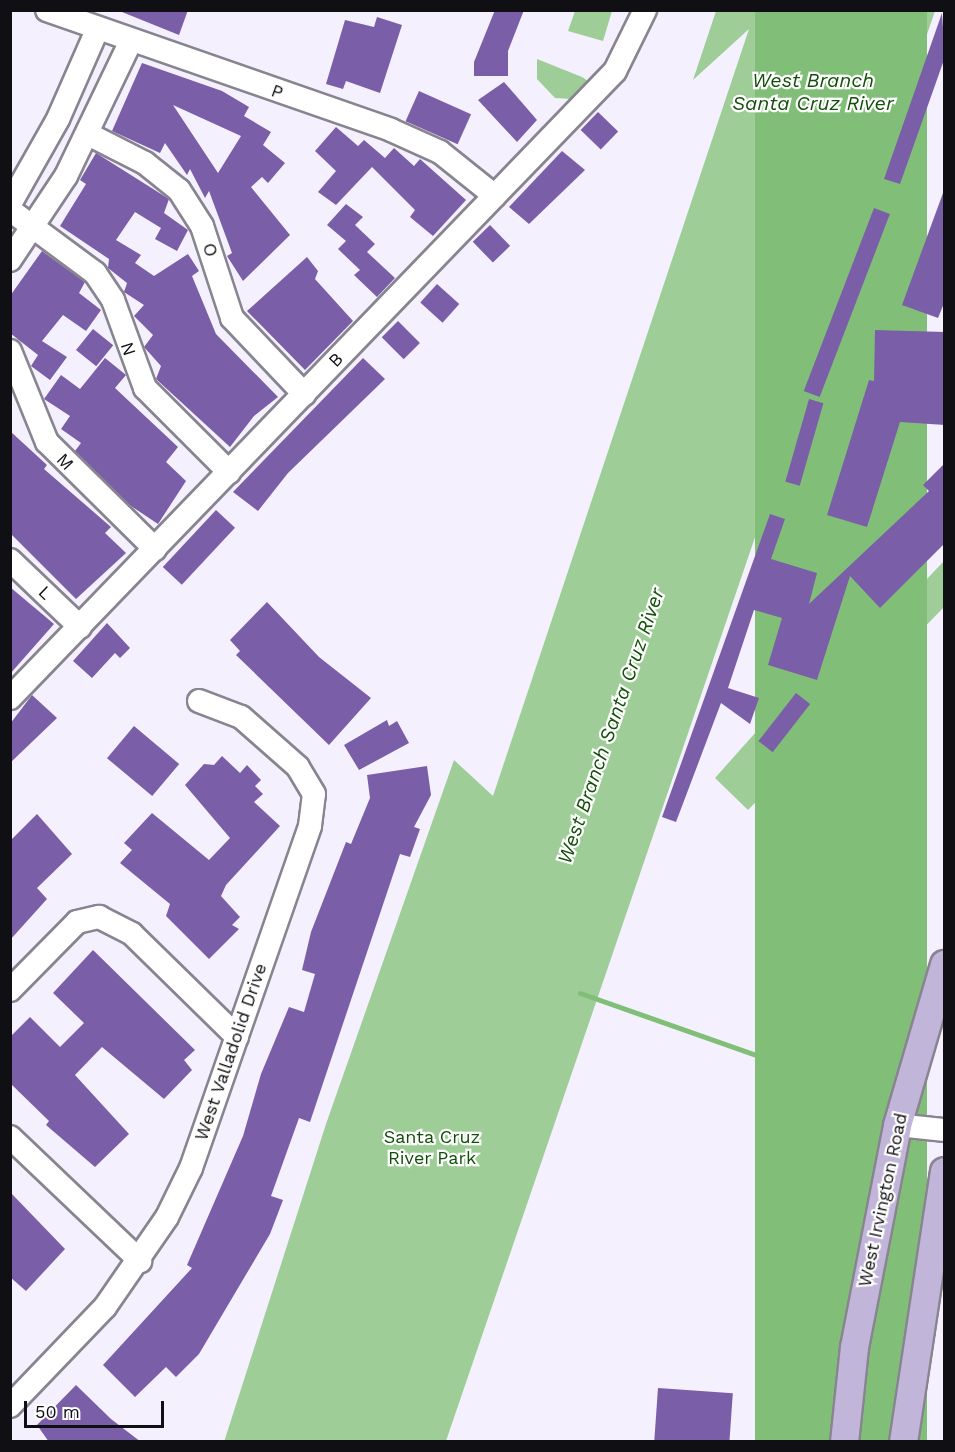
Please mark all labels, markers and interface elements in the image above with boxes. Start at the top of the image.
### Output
water label: West Branch Santa Cruz River [732,69,894,116]
street label: P [268,80,286,104]
street label: O [198,240,222,260]
street label: N [116,339,140,359]
street label: B [324,348,348,372]
street label: M [52,449,78,475]
street label: L [34,581,56,605]
water label: West Branch Santa Cruz River [552,585,670,867]
street label: West Valladolid Drive [190,960,272,1144]
street label: West Irvington Road [854,1111,912,1289]
park label: Santa Cruz River Park [384,1127,480,1170]
scale bar [27,1389,166,1427]
text: 50 m [35,1401,80,1422]

